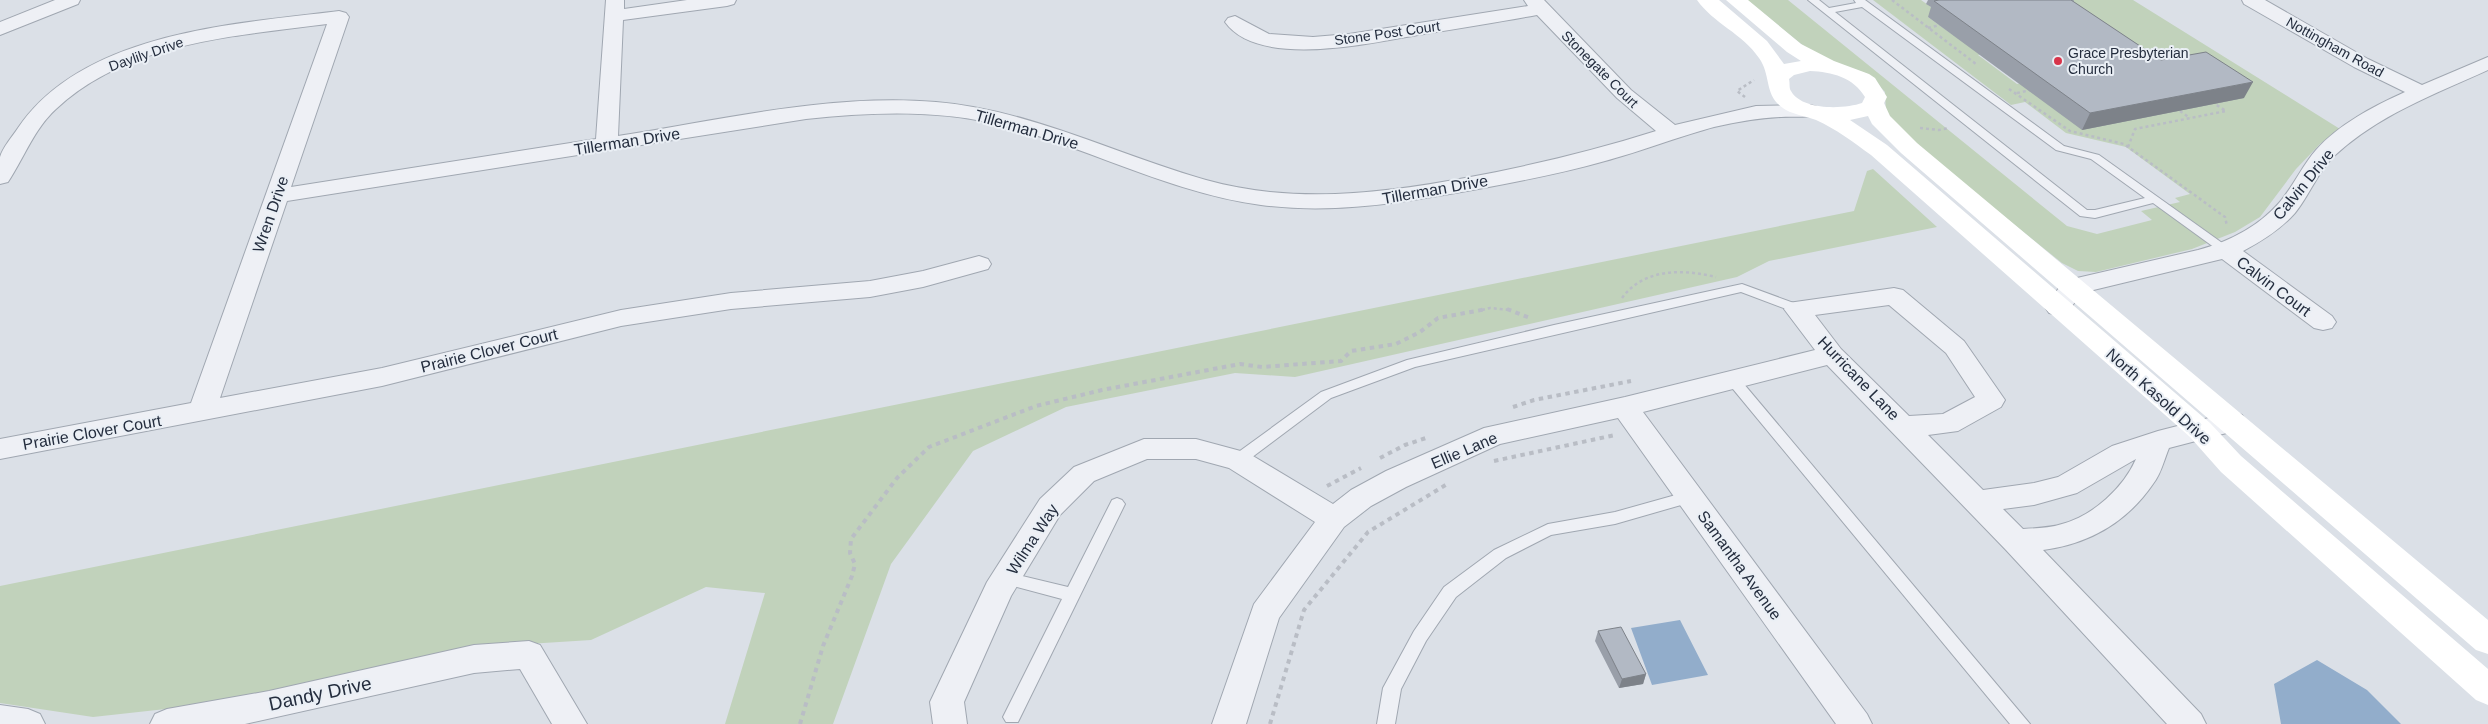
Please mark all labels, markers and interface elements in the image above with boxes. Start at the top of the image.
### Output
street label: Nottingham Road [2283,14,2387,80]
street label: Stone Post Court [1333,18,1441,48]
street label: Stonegate Court [1558,27,1642,111]
street label: Daylily Drive [107,34,186,74]
place label: Grace Presbyterian Church [2068,45,2189,77]
marker: Grace Presbyterian Church [2052,55,2064,67]
street label: Tillerman Drive [973,107,1081,152]
street label: Tillerman Drive [573,125,681,158]
street label: Calvin Drive [2270,145,2337,223]
street label: Tillerman Drive [1381,172,1489,207]
street label: Wren Drive [249,174,292,255]
street label: Calvin Court [2233,253,2314,320]
street label: Prairie Clover Court [419,325,560,376]
street label: Hurricane Lane [1815,333,1903,424]
street label: North Kasold Drive [2103,345,2214,448]
street label: Prairie Clover Court [21,412,163,453]
street label: Ellie Lane [1429,429,1500,472]
street label: Wilma Way [1003,501,1061,578]
street label: Samantha Avenue [1694,508,1785,623]
street label: Dandy Drive [267,672,373,715]

